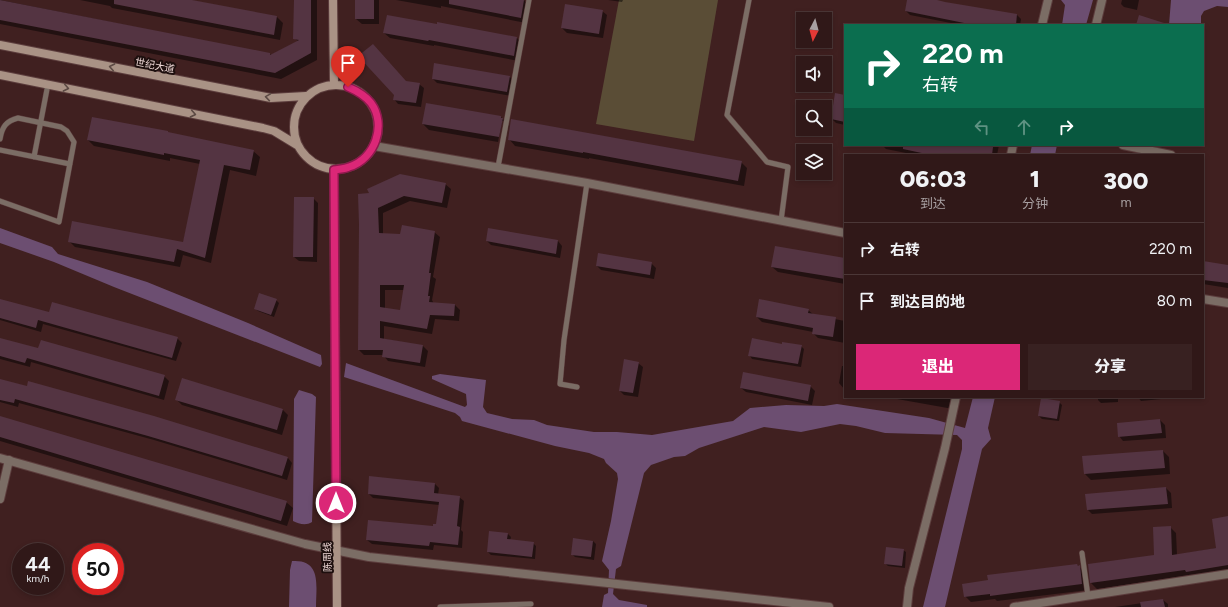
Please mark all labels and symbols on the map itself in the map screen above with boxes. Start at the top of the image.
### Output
north arrow [796,12,832,48]
pin [331,46,365,87]
street label: 世纪大道 [134,55,176,76]
one-way arrow [109,63,116,72]
one-way arrow [63,83,69,91]
one-way arrow [265,93,271,102]
one-way arrow [190,109,196,117]
position arrow [315,482,357,524]
street label: 陈周线 [321,542,334,572]
speed limit sign: 50 [72,543,124,595]

